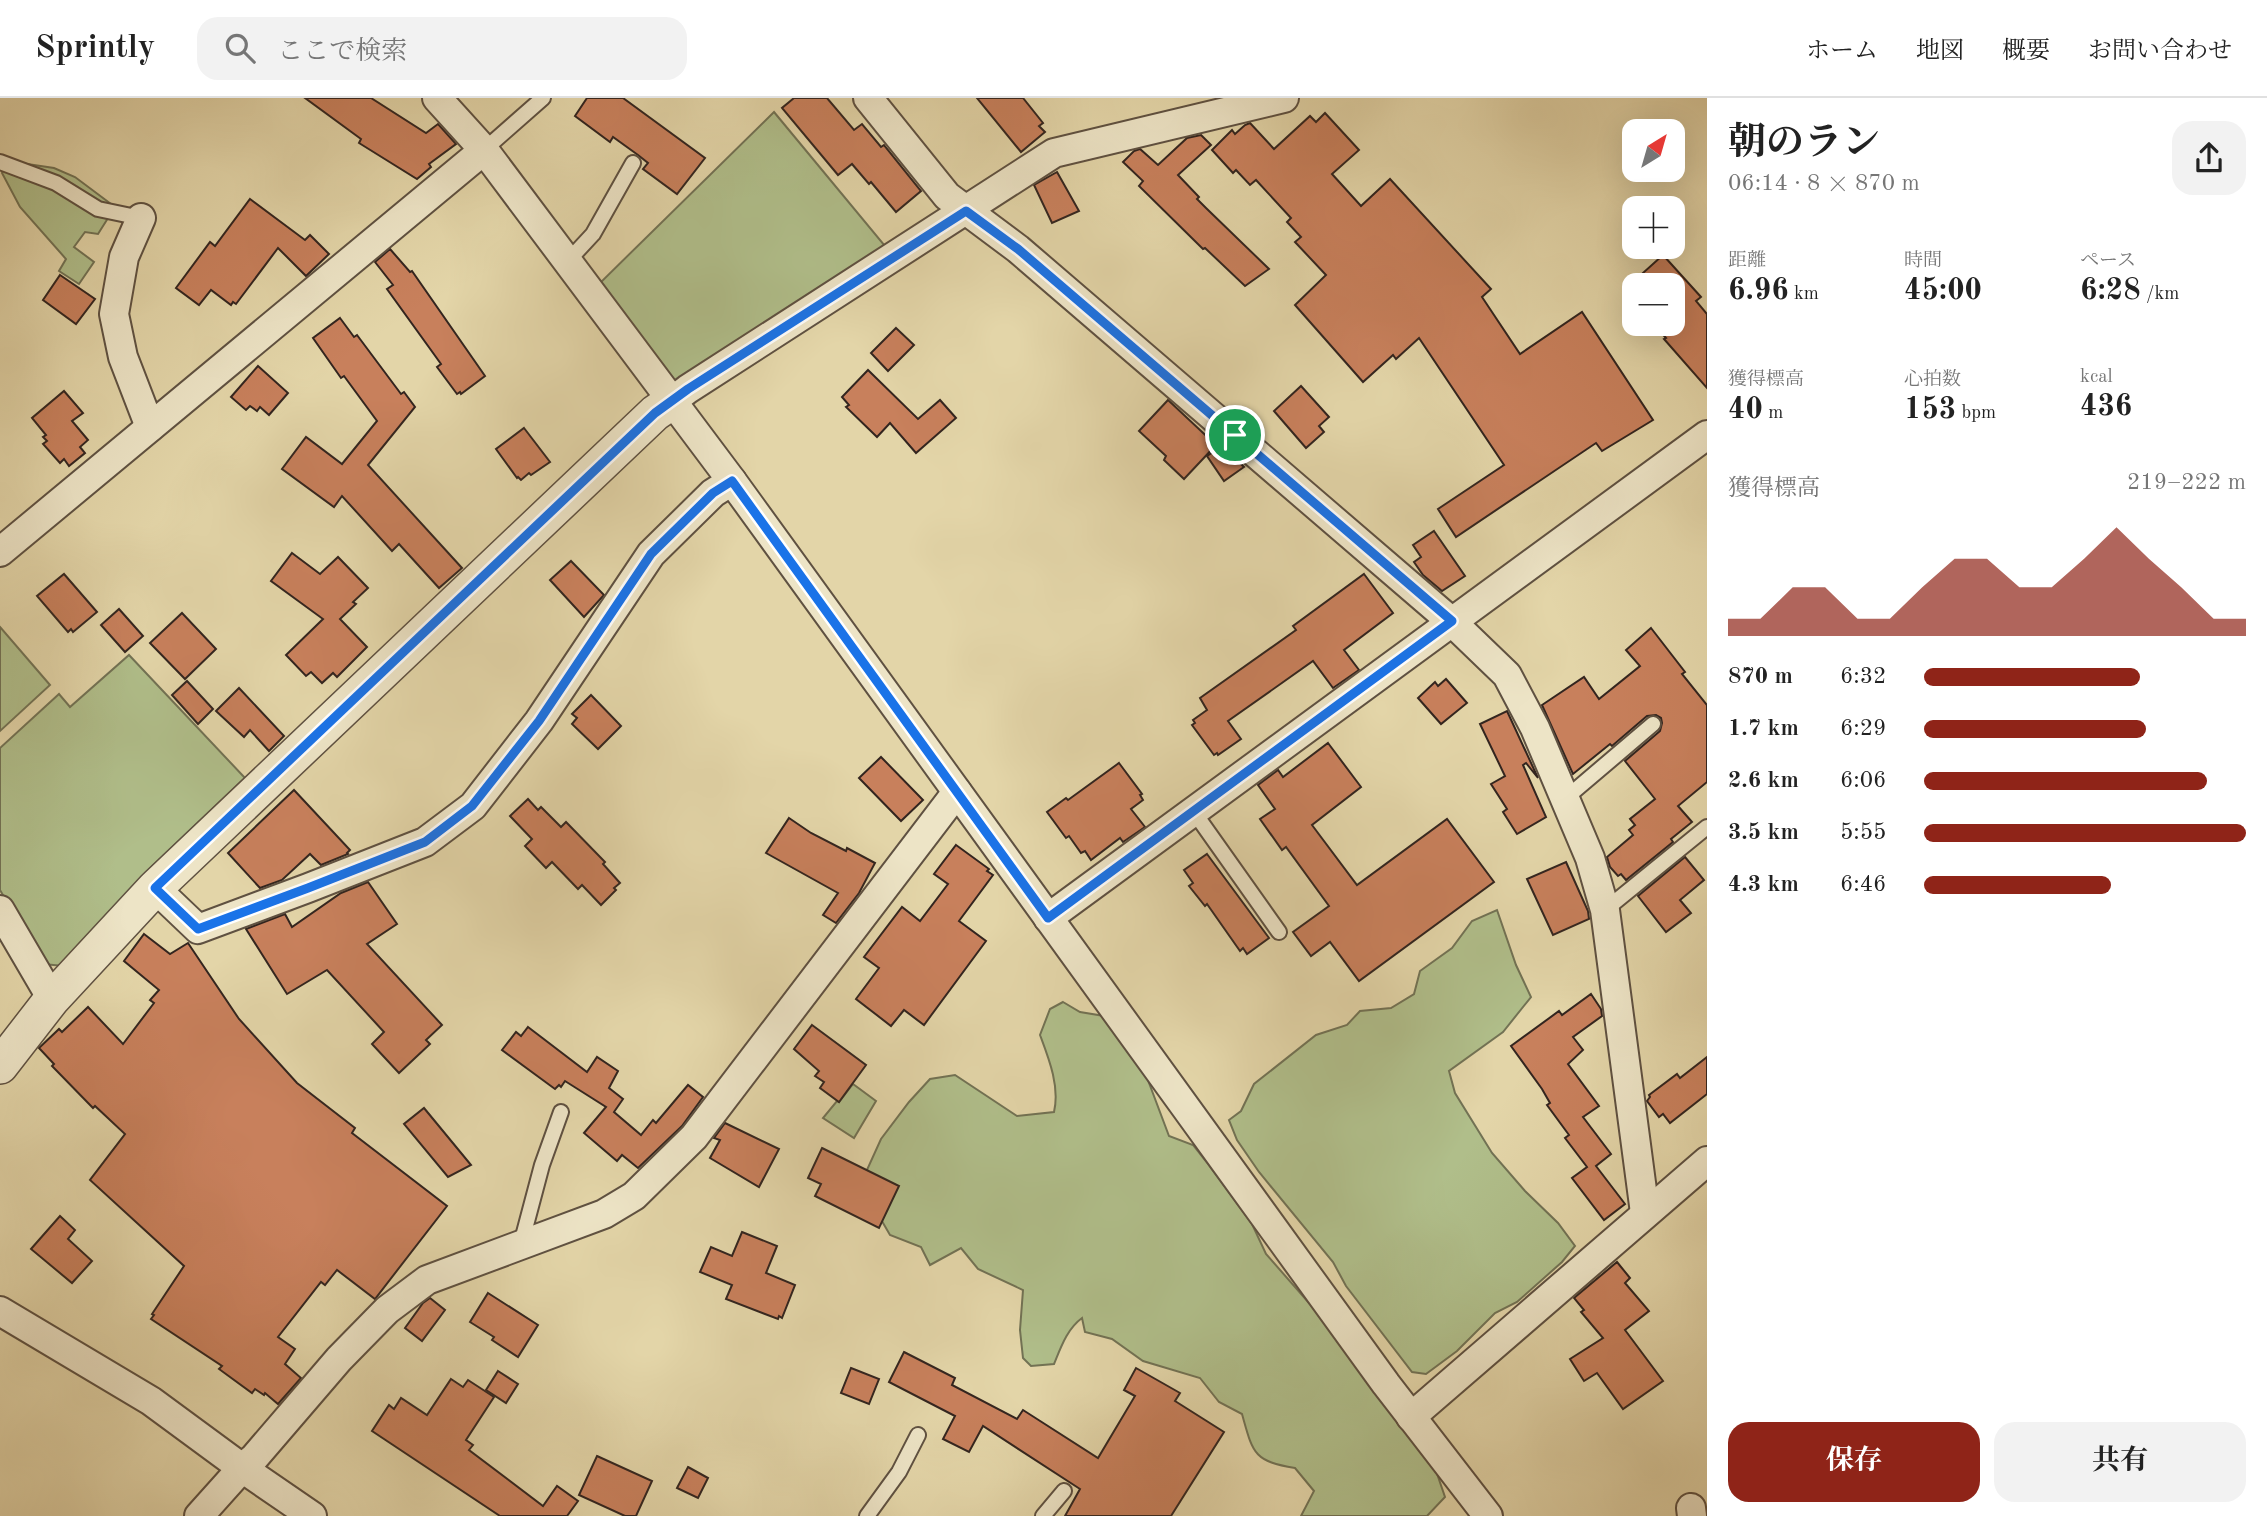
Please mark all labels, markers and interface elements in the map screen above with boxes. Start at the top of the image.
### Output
search box [197,17,687,80]
icon: search [221,29,259,67]
text: Sprintly [35,32,155,65]
text: ここで検索 [277,39,407,65]
text: ホーム [1806,40,1878,64]
text: 地図 [1916,40,1964,64]
text: 概要 [2002,40,2050,64]
text: お問い合わせ [2088,40,2232,64]
north arrow [1622,119,1685,182]
map controls [1622,119,1685,336]
button: share [2172,121,2246,195]
text: 朝のラン [1728,125,1880,163]
text: 06:14 · 8 × 870 m [1728,172,1920,195]
button: + [1622,196,1685,259]
text: 距離 [1728,252,1766,271]
text: 時間 [1904,252,1942,271]
text: ペース [2080,252,2136,271]
button: − [1622,273,1685,336]
text: 6.96 [1728,276,1789,306]
text: 45:00 [1904,276,1982,306]
text: 6:28 [2080,276,2141,306]
text: km [1789,285,1819,304]
text: /km [2141,285,2179,304]
text: kcal [2080,368,2113,387]
text: 獲得標高 [1728,371,1804,390]
text: 心拍数 [1904,371,1961,390]
text: 436 [2080,392,2132,422]
text: 40 [1728,395,1763,425]
text: 153 [1904,395,1956,425]
text: m [1763,404,1783,423]
text: bpm [1956,404,1996,423]
pin [1205,405,1265,465]
icon: arrive [1216,416,1254,454]
text: 219–222 m [2127,471,2246,494]
text: 獲得標高 [1728,477,1820,500]
text: 870 m [1728,665,1793,688]
text: 6:32 [1840,665,1886,688]
text: 1.7 km [1728,717,1799,740]
text: 6:29 [1840,717,1886,740]
text: 2.6 km [1728,769,1799,792]
text: 6:06 [1840,769,1886,792]
text: 3.5 km [1728,821,1799,844]
text: 5:55 [1840,821,1886,844]
text: 4.3 km [1728,873,1799,896]
text: 6:46 [1840,873,1886,896]
button: 保存 [1728,1422,1980,1502]
button: 共有 [1994,1422,2246,1502]

